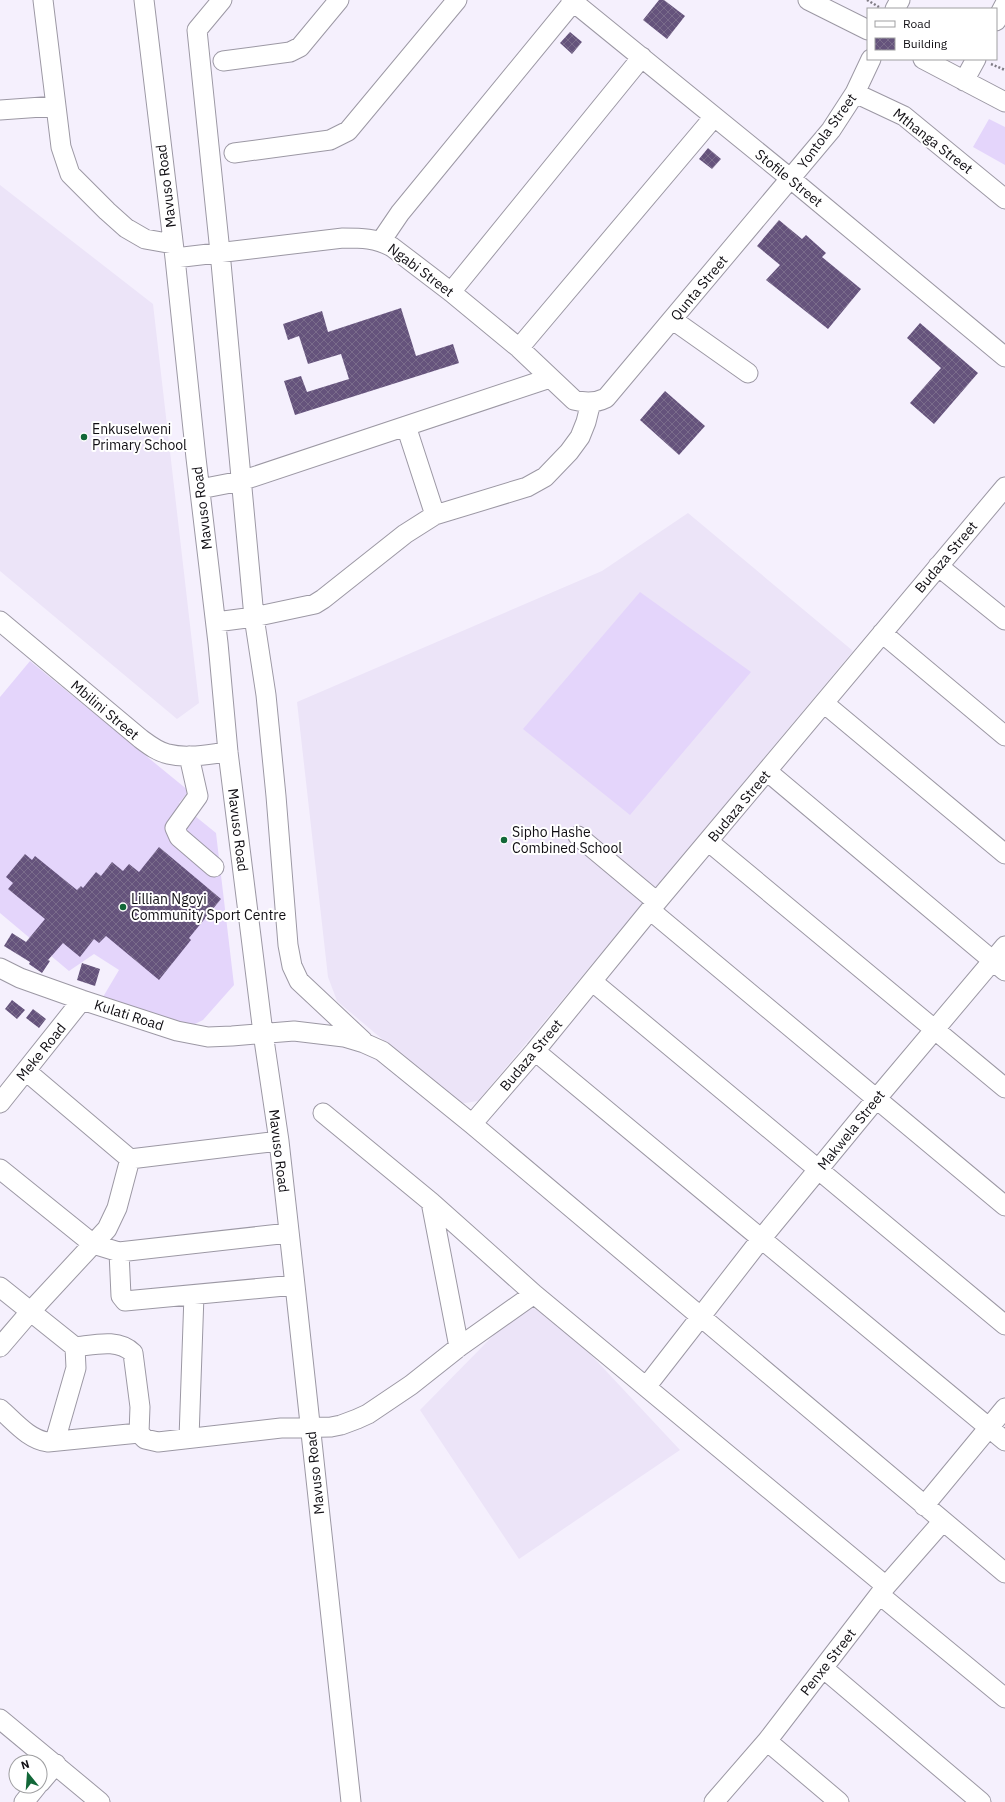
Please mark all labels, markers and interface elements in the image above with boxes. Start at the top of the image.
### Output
legend [867,8,997,60]
text: Road [903,16,931,31]
text: Building [903,36,948,51]
street label: Yontola Street [794,90,861,172]
street label: Mthanga Street [890,104,977,178]
street label: Mavuso Road [152,143,180,229]
street label: Stofile Street [752,145,827,211]
street label: Ngabi Street [384,239,458,301]
street label: Qunta Street [666,252,732,324]
place label: Enkuselweni Primary School [92,420,187,454]
marker: Enkuselweni Primary School [79,432,89,442]
street label: Mavuso Road [188,465,216,551]
street label: Budaza Street [911,517,981,597]
street label: Mbilini Street [67,676,143,744]
street label: Budaza Street [704,766,774,846]
street label: Mavuso Road [224,787,252,873]
place label: Sipho Hashe Combined School [512,823,622,857]
marker: Sipho Hashe Combined School [499,835,509,845]
place label: Lillian Ngoyi Community Sport Centre [131,890,286,924]
marker: Lillian Ngoyi Community Sport Centre [118,902,128,912]
street label: Kulati Road [92,995,166,1035]
street label: Budaza Street [496,1015,566,1095]
street label: Meke Road [12,1019,70,1085]
street label: Makwela Street [813,1086,889,1174]
street label: Mavuso Road [265,1108,293,1194]
street label: Mavuso Road [302,1430,328,1516]
street label: Penxe Street [796,1625,860,1699]
north arrow [8,1754,48,1794]
text: N [19,1757,31,1772]

